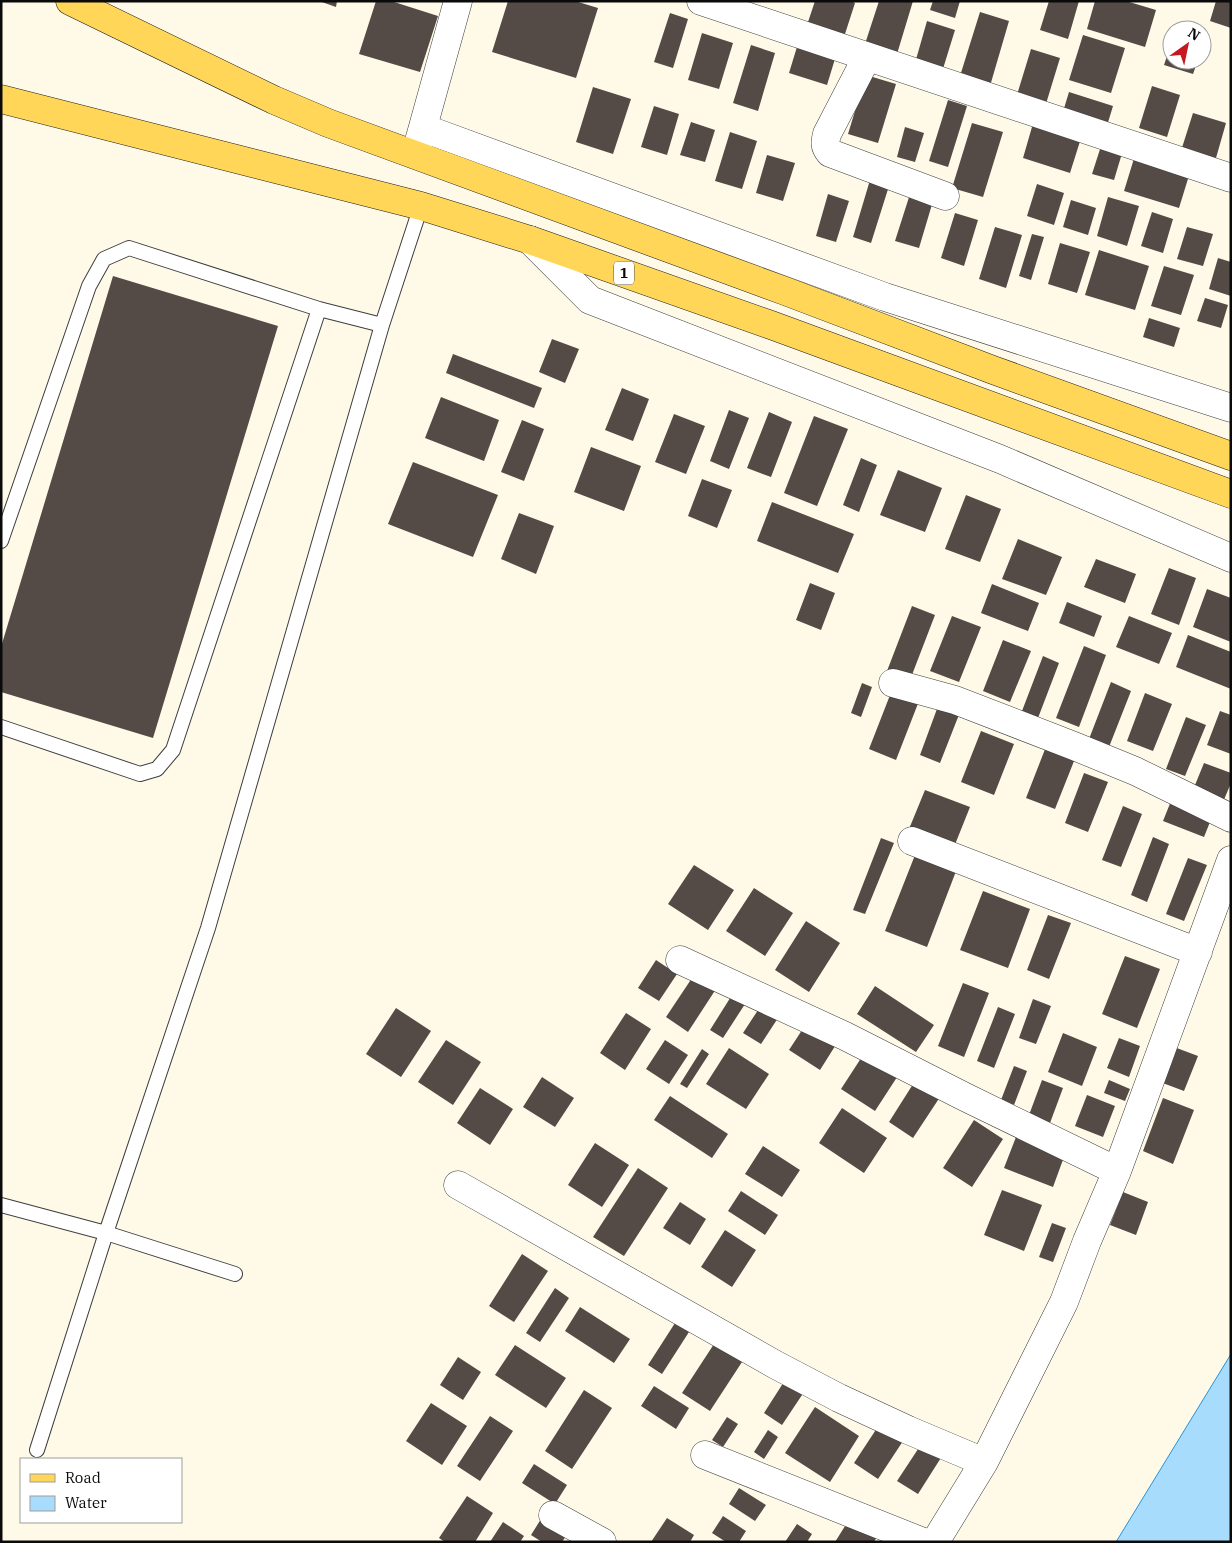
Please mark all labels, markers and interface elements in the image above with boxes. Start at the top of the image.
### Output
north arrow [1162,20,1212,70]
text: N [1185,24,1204,45]
road number: 1 [614,262,634,284]
legend [20,1458,182,1523]
text: Road [65,1468,101,1487]
text: Water [65,1493,107,1512]

